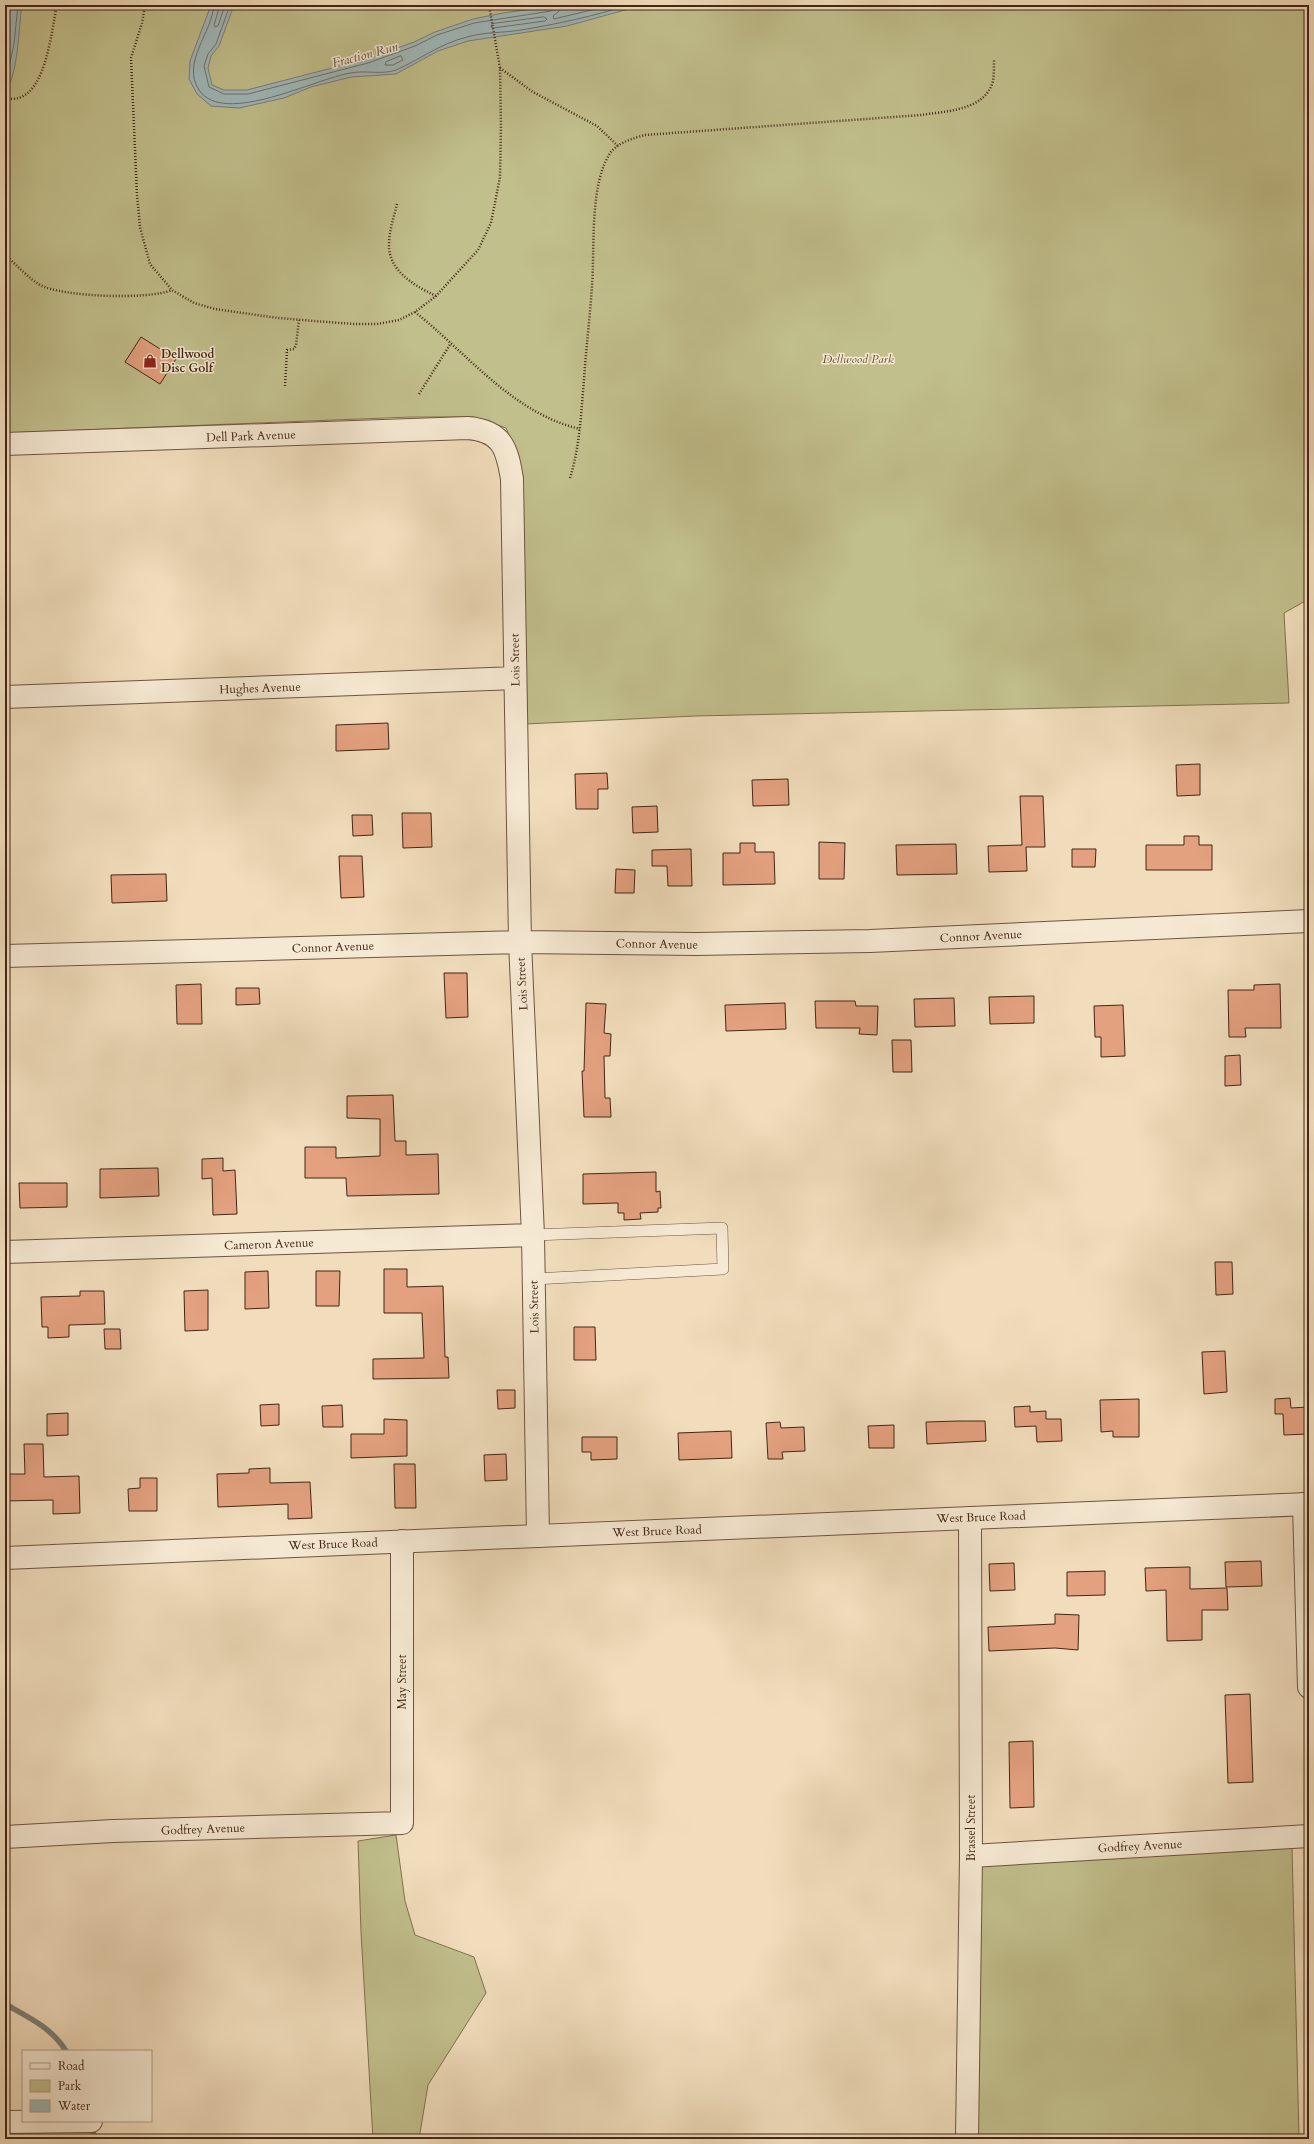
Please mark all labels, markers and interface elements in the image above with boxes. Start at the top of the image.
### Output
water label: Fraction Run [330,37,400,72]
place label: Dellwood Disc Golf [161,346,215,376]
park label: Dellwood Park [822,351,894,367]
shop icon: Dellwood Disc Golf [142,353,158,369]
street label: Dell Park Avenue [206,426,296,446]
street label: Lois Street [507,633,523,687]
street label: Hughes Avenue [219,679,301,697]
street label: Connor Avenue [939,926,1023,946]
street label: Connor Avenue [616,935,698,953]
street label: Connor Avenue [292,938,374,956]
street label: Lois Street [513,957,531,1011]
street label: Cameron Avenue [224,1234,314,1254]
street label: Lois Street [526,1280,542,1334]
street label: West Bruce Road [935,1507,1027,1527]
street label: West Bruce Road [611,1521,703,1541]
street label: West Bruce Road [287,1534,379,1554]
street label: May Street [394,1654,410,1709]
street label: Brassel Street [963,1795,979,1861]
street label: Godfrey Avenue [161,1820,245,1838]
street label: Godfrey Avenue [1097,1836,1183,1856]
legend [22,2050,152,2122]
text: Road [58,2058,85,2074]
text: Park [58,2078,82,2094]
text: Water [57,2098,91,2114]

